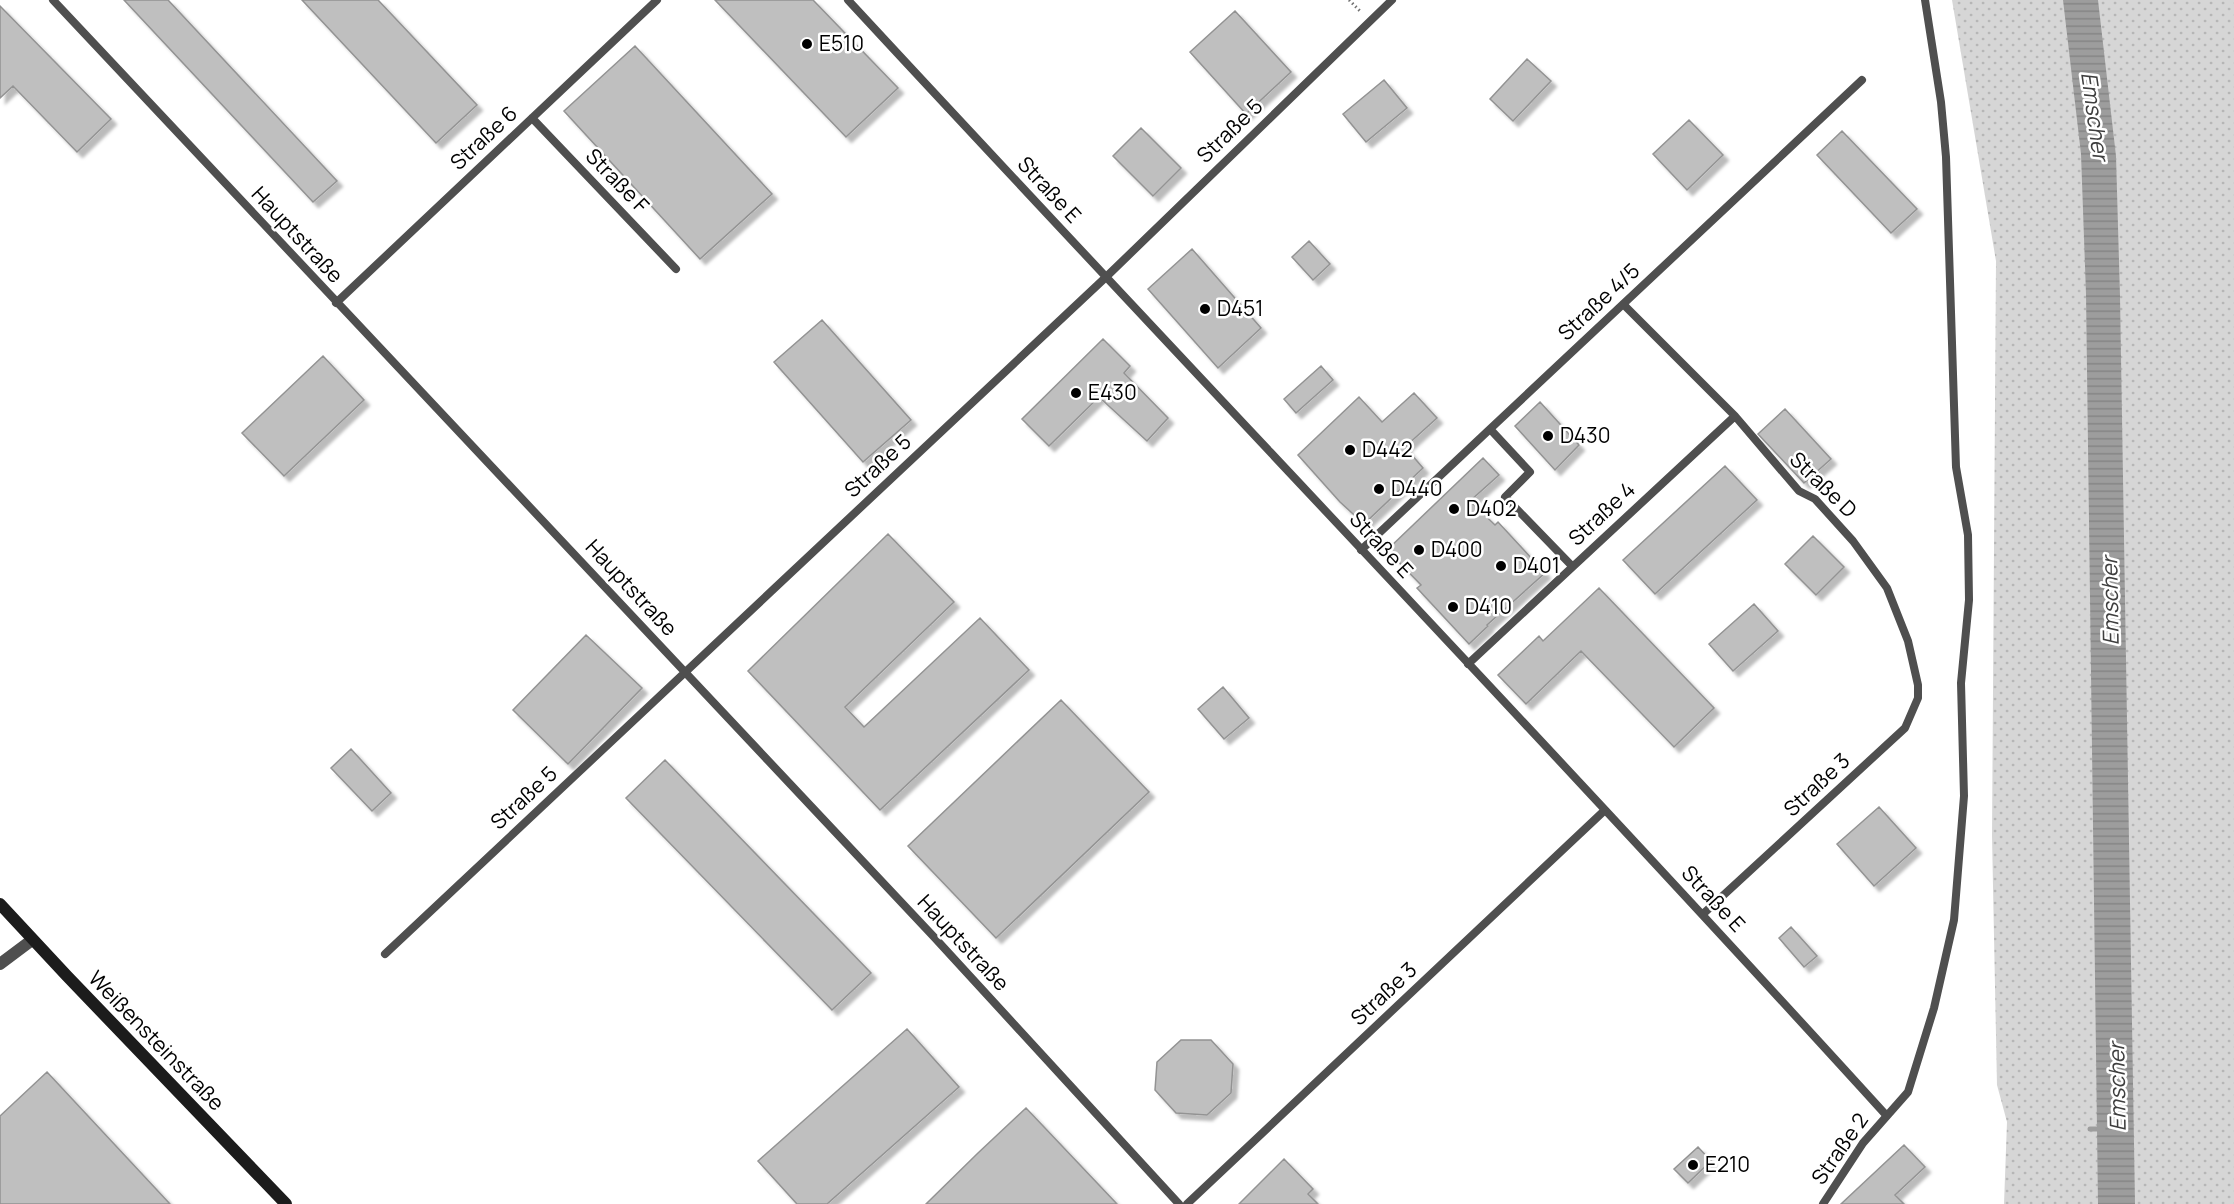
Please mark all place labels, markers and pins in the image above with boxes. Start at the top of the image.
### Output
place label: E510 [819,29,864,57]
marker: E510 [800,37,814,51]
place label: D451 [1217,294,1263,322]
marker: D451 [1198,302,1212,316]
place label: E430 [1088,378,1137,406]
marker: E430 [1069,386,1083,400]
place label: D430 [1560,421,1610,449]
marker: D430 [1541,429,1555,443]
place label: D442 [1362,435,1413,463]
marker: D442 [1343,443,1357,457]
place label: D440 [1391,474,1442,502]
marker: D440 [1372,482,1386,496]
place label: D402 [1466,494,1517,522]
marker: D402 [1447,502,1461,516]
place label: D400 [1431,535,1483,563]
marker: D400 [1412,543,1426,557]
place label: D401 [1513,551,1560,579]
marker: D401 [1494,559,1508,573]
place label: D410 [1465,592,1512,620]
marker: D410 [1446,600,1460,614]
place label: E210 [1705,1150,1750,1178]
marker: E210 [1686,1158,1700,1172]

